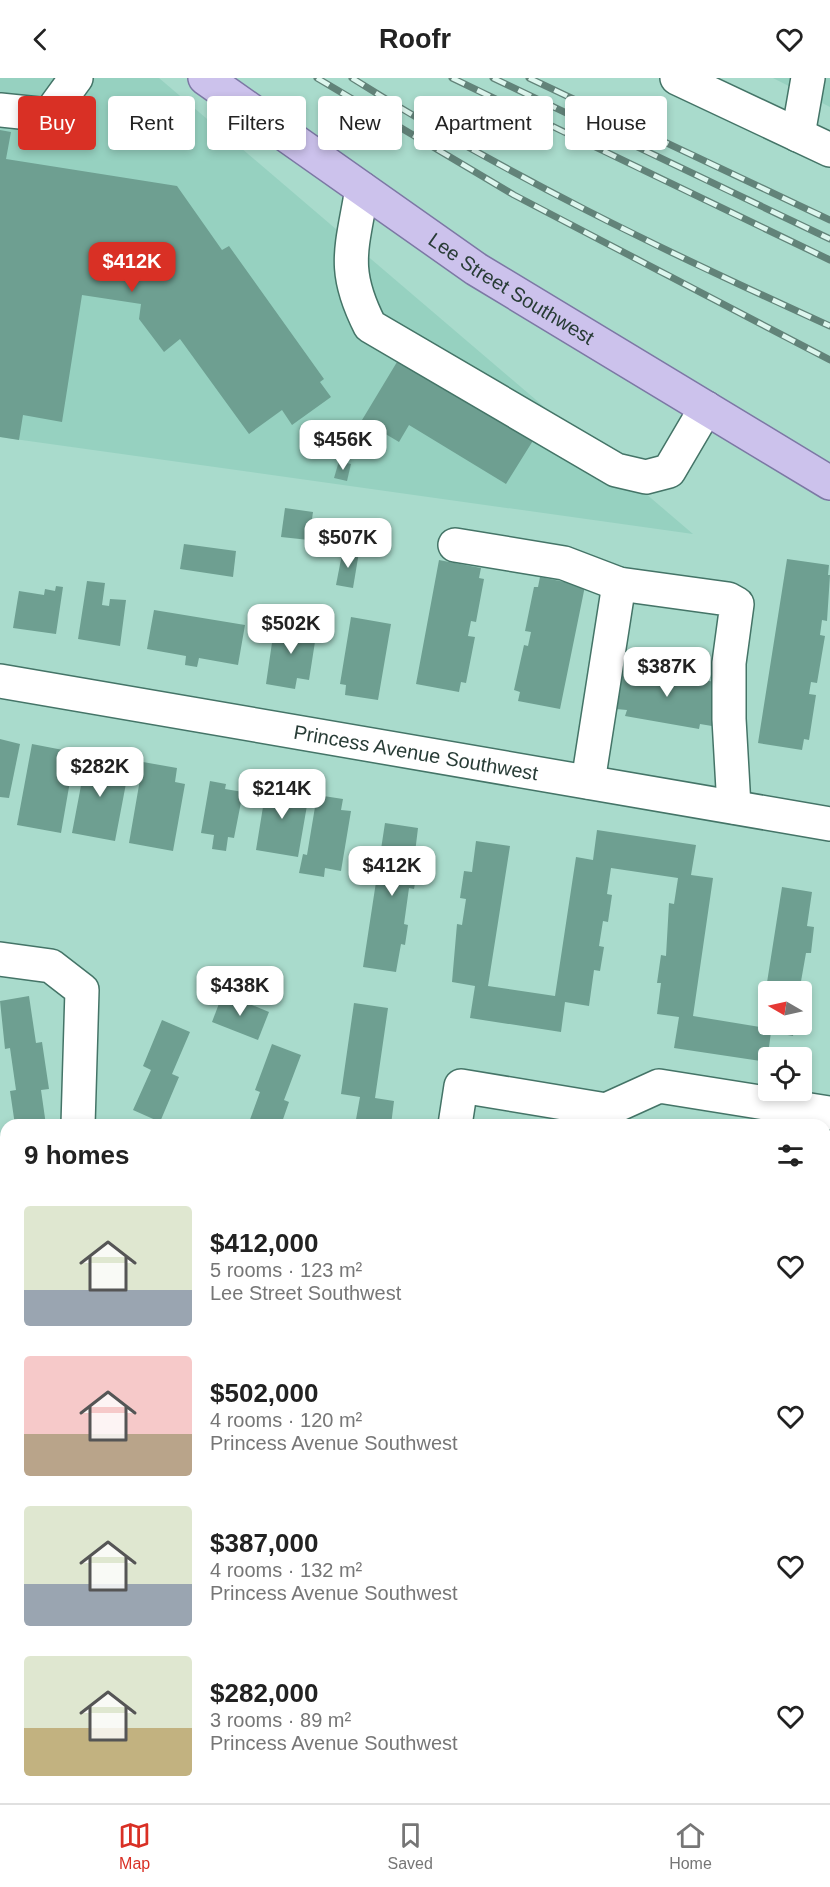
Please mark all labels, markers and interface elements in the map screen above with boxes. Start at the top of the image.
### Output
icon: back [24,23,57,56]
icon: heart [773,23,806,56]
text: Roofr [379,24,451,54]
chip: Buy [18,96,96,150]
chip: Rent [108,96,195,150]
chip: Filters [207,96,306,150]
chip: New [318,96,402,150]
chip: Apartment [414,96,553,150]
chip: House [565,96,667,150]
street label: Lee Street Southwest [425,228,599,349]
pin: $412K [90,242,174,293]
text: $412K [103,250,161,272]
pin: $456K [301,420,385,471]
text: $456K [314,428,372,450]
pin: $507K [306,518,390,569]
text: $507K [319,526,377,548]
pin: $502K [249,604,333,655]
text: $502K [262,612,320,634]
pin: $387K [625,647,709,698]
text: $387K [638,655,696,677]
street label: Princess Avenue Southwest [292,721,540,785]
pin: $282K [58,747,142,798]
text: $282K [71,755,129,777]
pin: $214K [240,769,324,820]
text: $214K [253,777,311,799]
pin: $412K [350,846,434,897]
text: $412K [363,854,421,876]
pin: $438K [198,966,282,1017]
text: $438K [211,974,269,996]
north arrow [758,981,812,1035]
map controls [758,981,812,1101]
button: locate [758,1047,812,1101]
icon: filters [774,1139,807,1172]
text: 9 homes [24,1140,130,1170]
text: $412,000 [210,1228,318,1258]
icon: home [72,1230,144,1302]
icon: heart [774,1250,807,1283]
text: 5 rooms · 123 m² [210,1259,362,1281]
text: Lee Street Southwest [210,1282,401,1304]
text: $502,000 [210,1378,318,1408]
icon: home [72,1380,144,1452]
icon: heart [774,1400,807,1433]
text: 4 rooms · 120 m² [210,1409,362,1431]
text: Princess Avenue Southwest [210,1432,458,1454]
text: $387,000 [210,1528,318,1558]
icon: home [72,1530,144,1602]
icon: heart [774,1550,807,1583]
text: 4 rooms · 132 m² [210,1559,362,1581]
text: Princess Avenue Southwest [210,1582,458,1604]
text: $282,000 [210,1678,318,1708]
icon: home [72,1680,144,1752]
icon: heart [774,1700,807,1733]
text: 3 rooms · 89 m² [210,1709,351,1731]
text: Princess Avenue Southwest [210,1732,458,1754]
tab: Map [118,1819,151,1873]
tab: Saved [387,1819,433,1873]
tab: Home [669,1819,712,1873]

